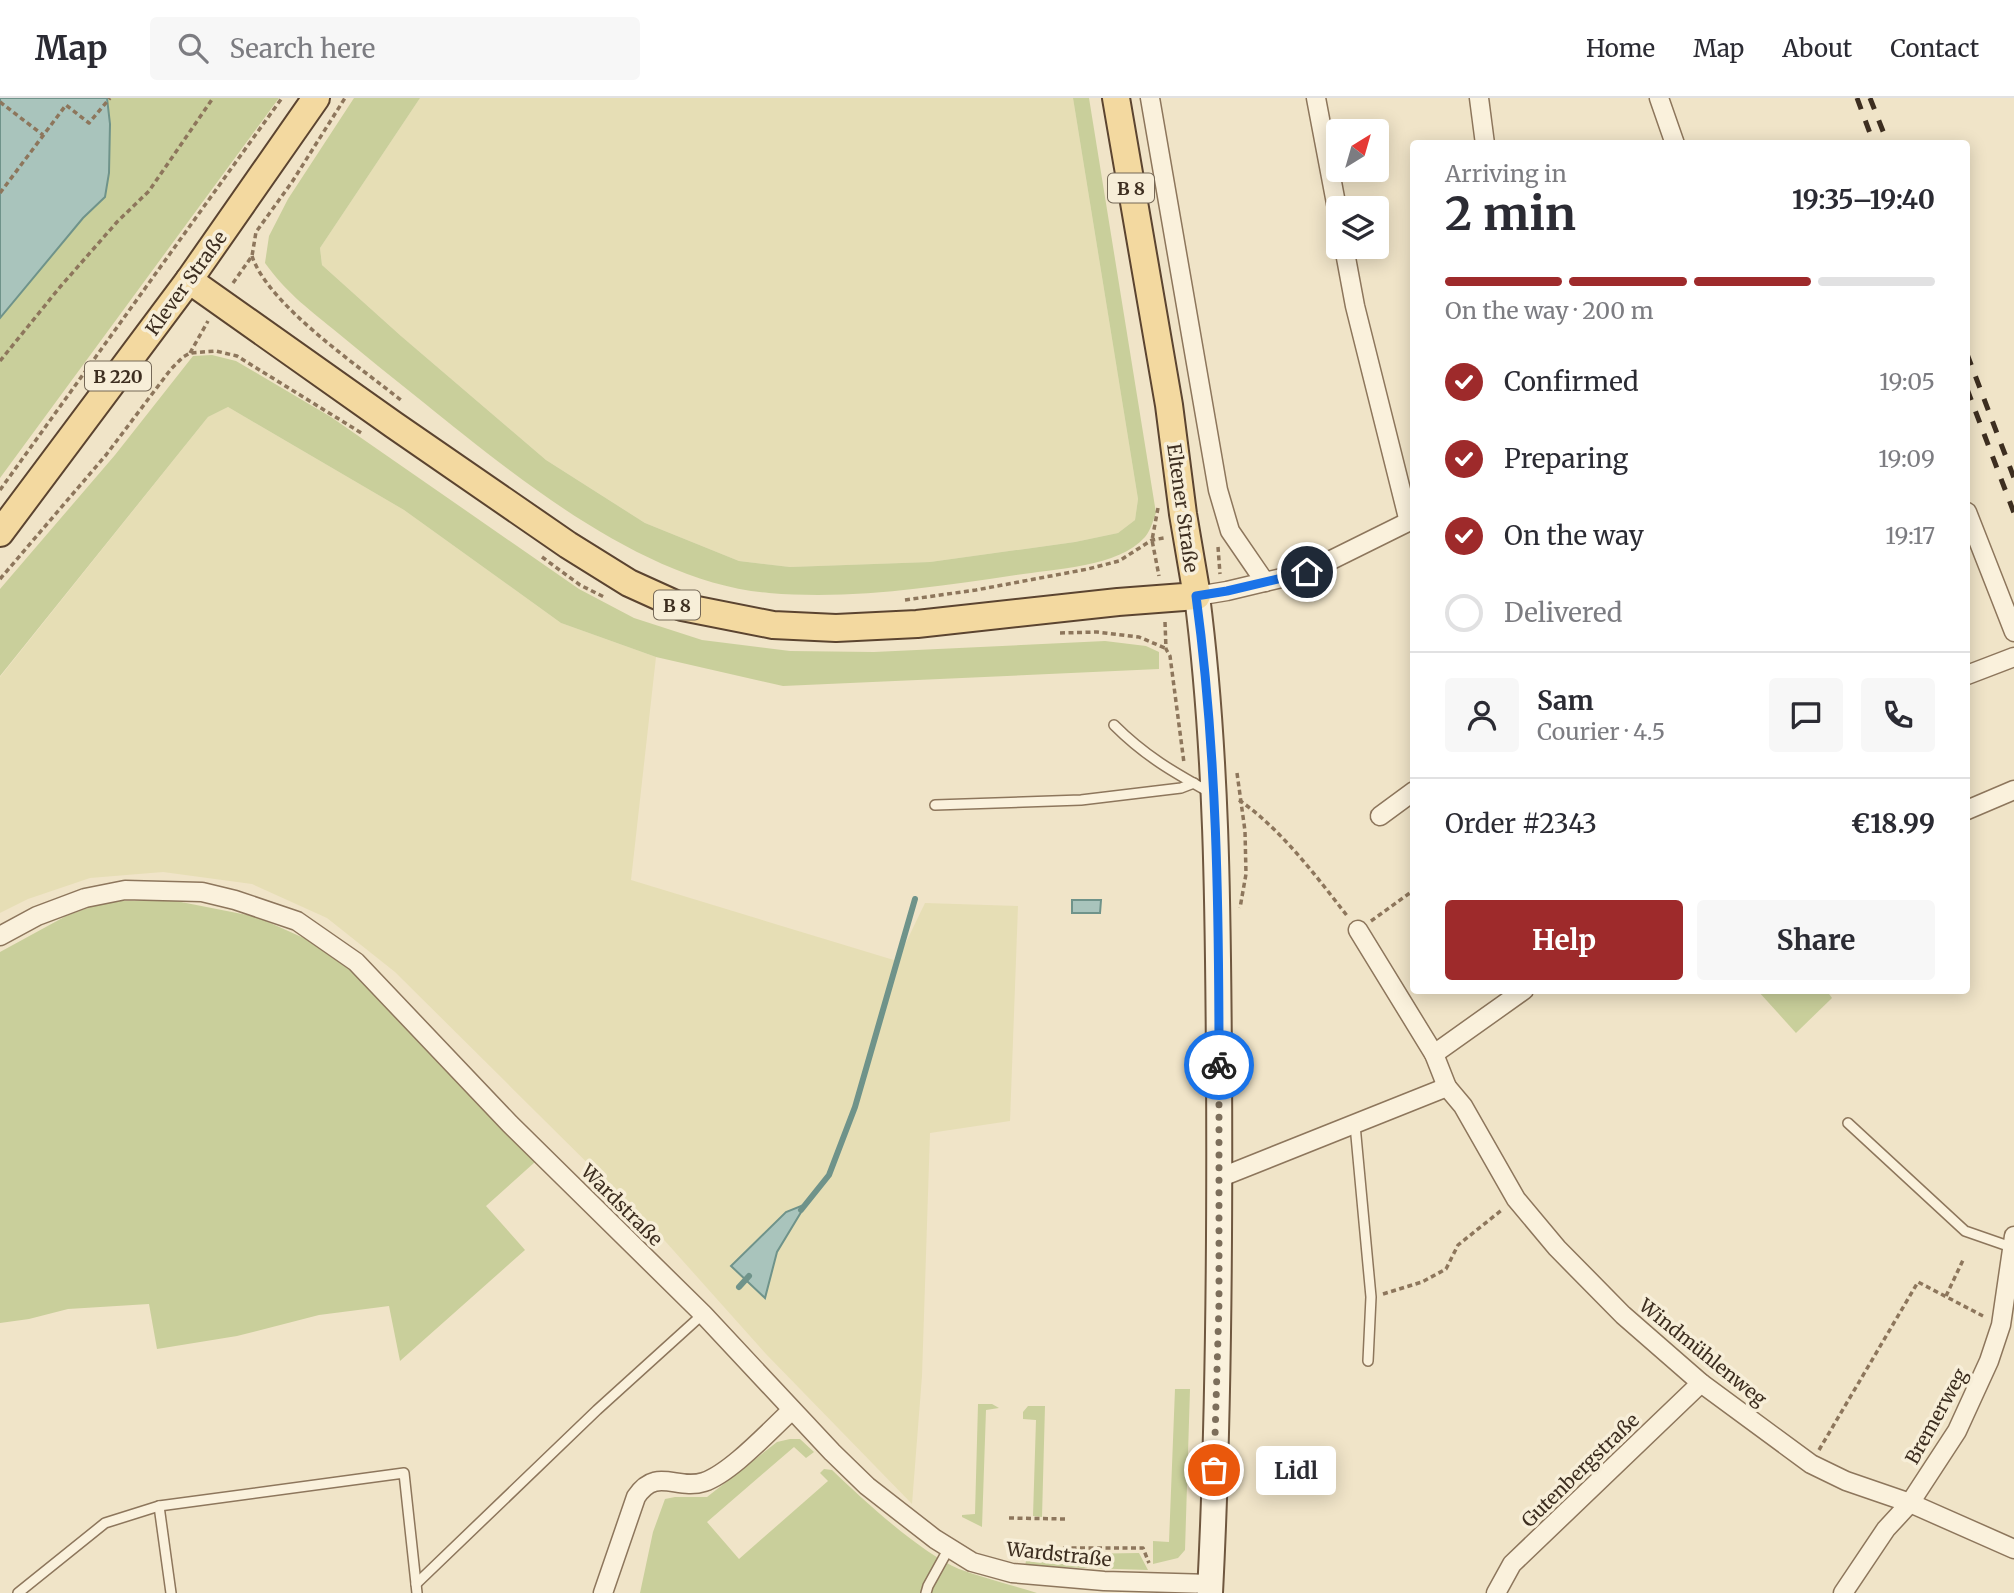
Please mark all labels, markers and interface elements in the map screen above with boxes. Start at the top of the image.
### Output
search box [150,17,640,80]
text: Map [35,28,108,69]
icon: search [174,29,212,67]
text: Search here [230,32,375,65]
text: Home [1586,33,1655,64]
text: Map [1693,33,1744,64]
text: About [1782,33,1852,64]
text: Contact [1890,33,1979,64]
north arrow [1326,119,1390,182]
map controls [1326,119,1389,259]
text: Arriving in [1445,159,1567,188]
road number: B 8 [1108,174,1154,202]
text: 19:35–19:40 [1792,183,1935,216]
text: 2 min [1445,185,1576,243]
button: layers [1326,196,1389,259]
street label: Klever Straße [140,226,232,340]
text: On the way · 200 m [1445,296,1654,325]
road number: B 220 [85,362,151,390]
icon: check [1445,363,1483,401]
text: Confirmed [1504,365,1639,398]
text: 19:05 [1879,367,1935,396]
icon: check [1445,440,1483,478]
street label: Eltener Straße [1162,442,1204,574]
text: Preparing [1504,442,1628,475]
text: 19:09 [1878,444,1935,473]
icon: check [1445,517,1483,555]
text: On the way [1504,519,1644,552]
text: 19:17 [1885,521,1935,550]
pin [1277,542,1337,602]
icon: home [1288,553,1326,591]
road number: B 8 [654,590,700,620]
text: Delivered [1504,596,1623,629]
button: person [1445,678,1519,752]
button: chat [1769,678,1843,752]
button: phone [1861,678,1935,752]
text: Sam [1537,684,1594,717]
text: Courier · 4.5 [1537,717,1665,746]
text: Order #2343 [1445,807,1597,840]
text: €18.99 [1851,807,1935,840]
button: Help [1445,900,1683,980]
button: Share [1697,900,1935,980]
courier [1184,1030,1254,1100]
icon: bike [1200,1046,1238,1084]
street label: Wardstraße [575,1158,668,1251]
street label: Windmühlenweg [1634,1293,1772,1411]
street label: Bremerweg [1900,1363,1972,1468]
street label: Gutenbergstraße [1516,1408,1644,1532]
pin [1184,1440,1244,1500]
callout: Lidl [1256,1446,1336,1494]
icon: bag [1195,1451,1233,1489]
text: Lidl [1274,1456,1318,1485]
street label: Wardstraße [1004,1536,1113,1571]

